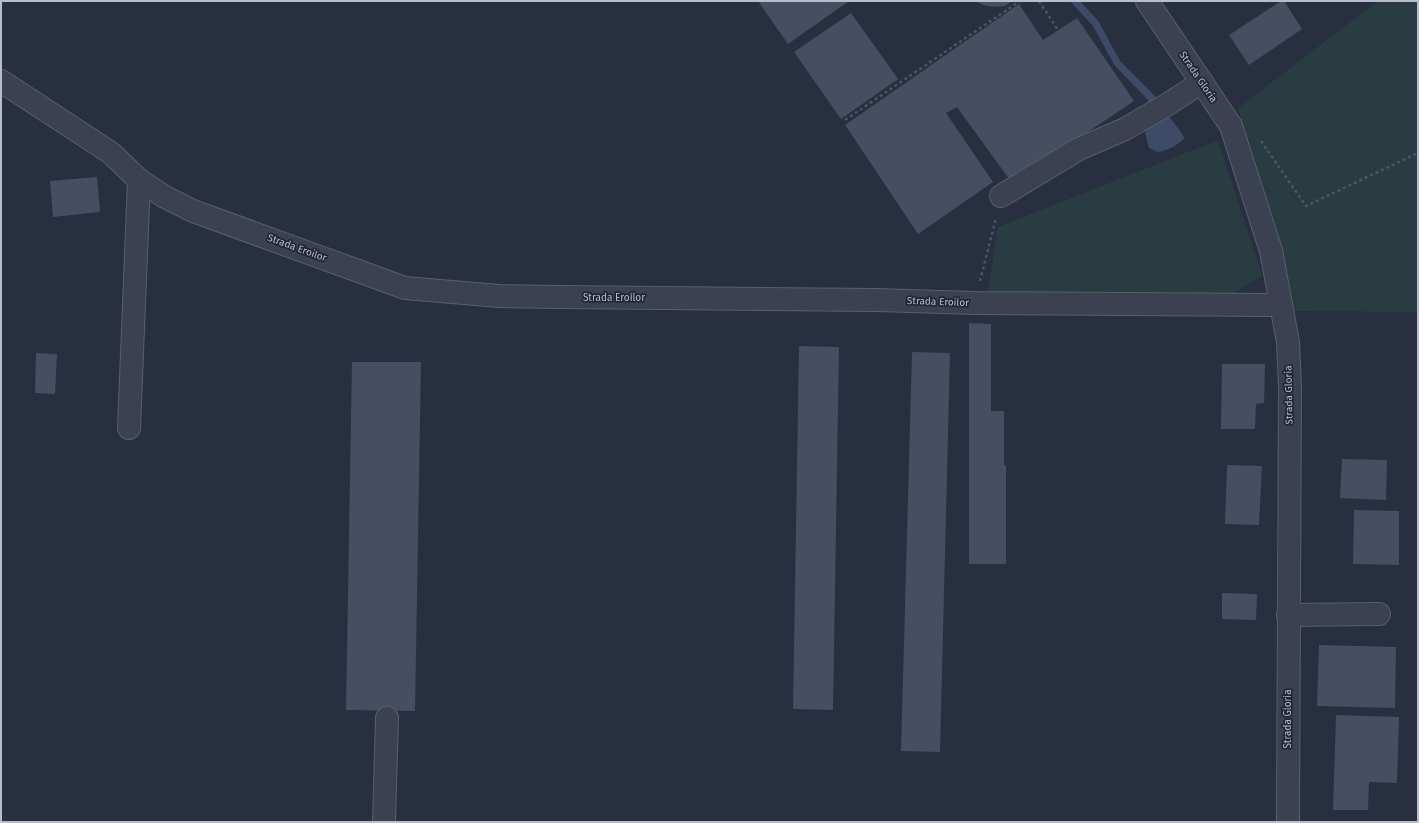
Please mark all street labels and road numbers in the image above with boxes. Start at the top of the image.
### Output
street label: Strada Gloria [1176,49,1220,105]
street label: Strada Eroilor [266,232,328,264]
street label: Strada Eroilor [583,292,645,304]
street label: Strada Eroilor [907,295,969,309]
street label: Strada Gloria [1282,365,1296,425]
street label: Strada Gloria [1282,689,1294,749]

